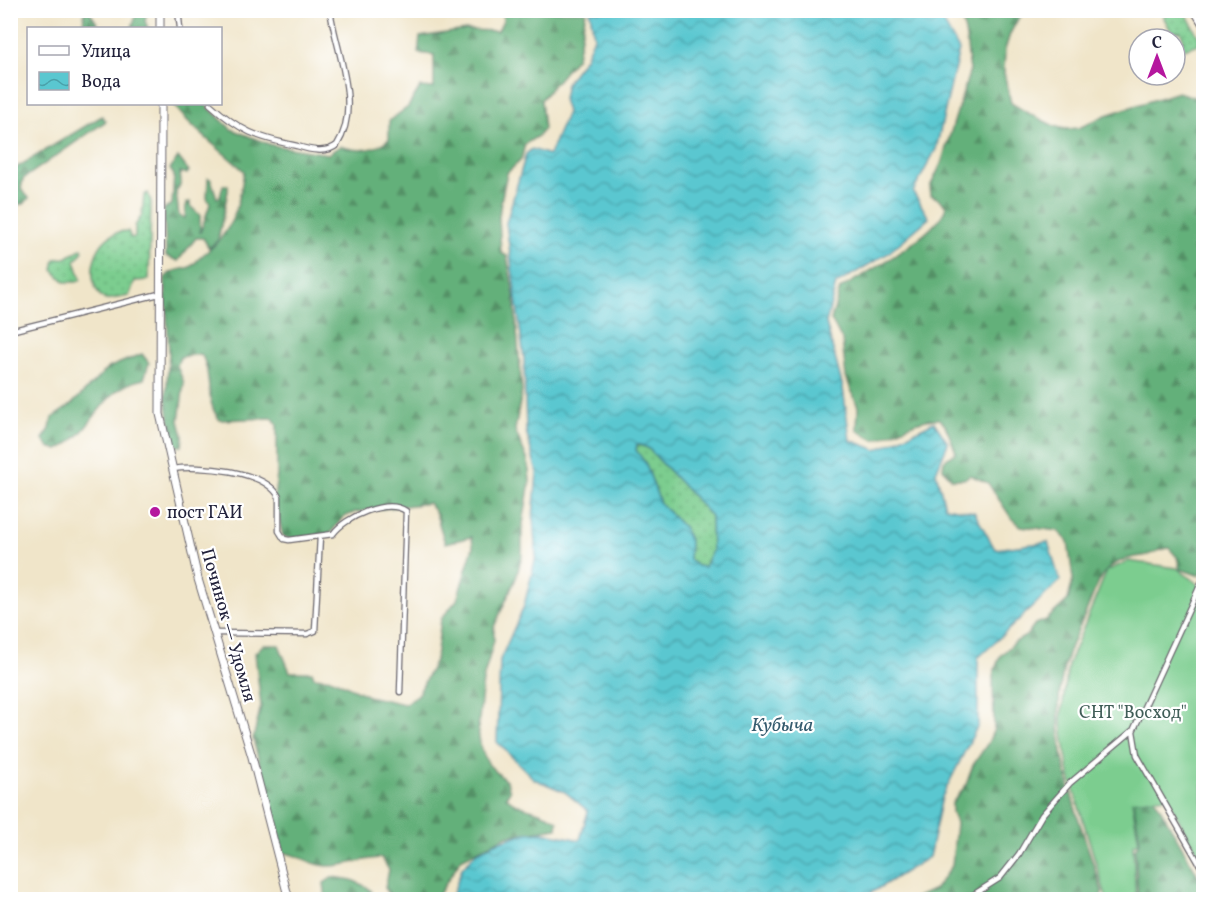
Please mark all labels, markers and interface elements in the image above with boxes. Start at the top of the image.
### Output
legend [27,27,222,105]
north arrow [1127,27,1187,87]
text: С [1152,33,1162,55]
text: Улица [81,40,131,65]
text: Вода [81,70,121,95]
place label: пост ГАИ [167,501,243,526]
marker: пост ГАИ [148,505,162,519]
street label: Починок — Удомля [194,546,261,705]
park label: СНТ "Восход" [1079,701,1187,726]
water label: Кубыча [751,712,813,740]

